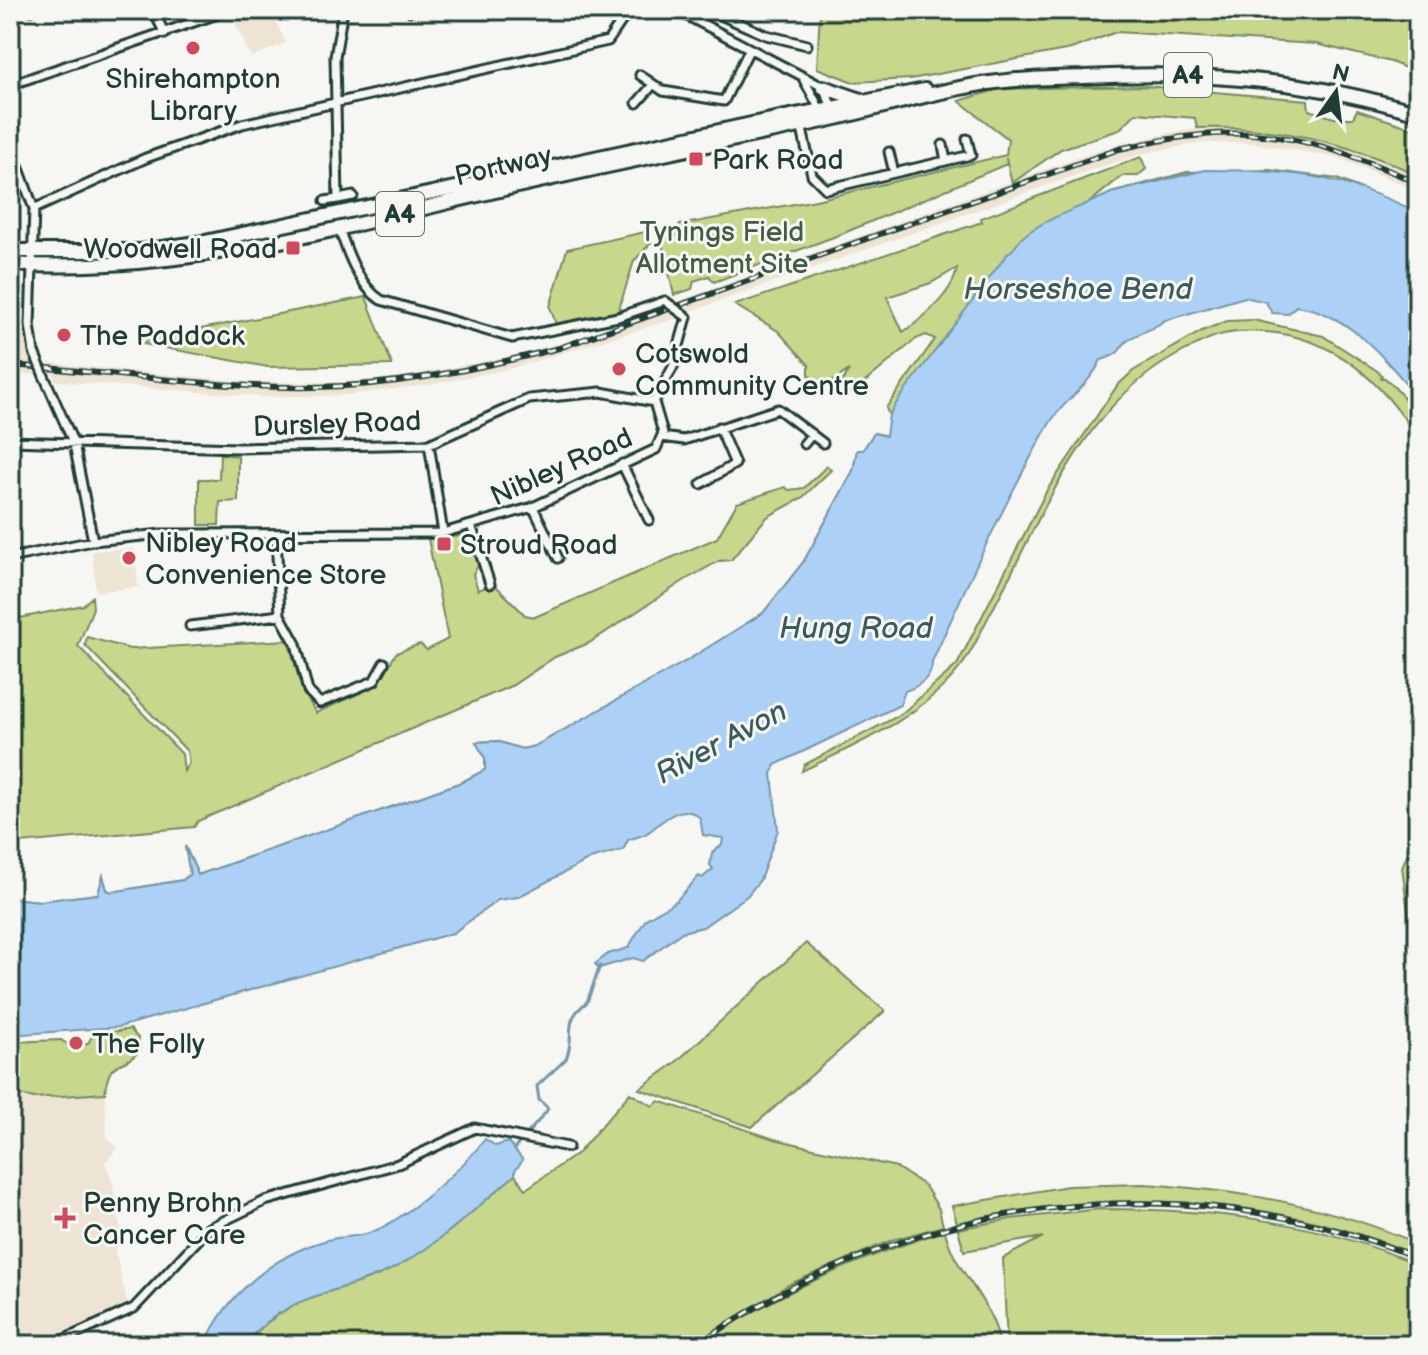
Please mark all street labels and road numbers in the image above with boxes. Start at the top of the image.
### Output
road number: A4 [1164,53,1212,97]
street label: Portway [452,139,555,194]
road number: A4 [376,192,424,236]
street label: Dursley Road [252,405,422,444]
street label: Nibley Road [486,421,638,513]

